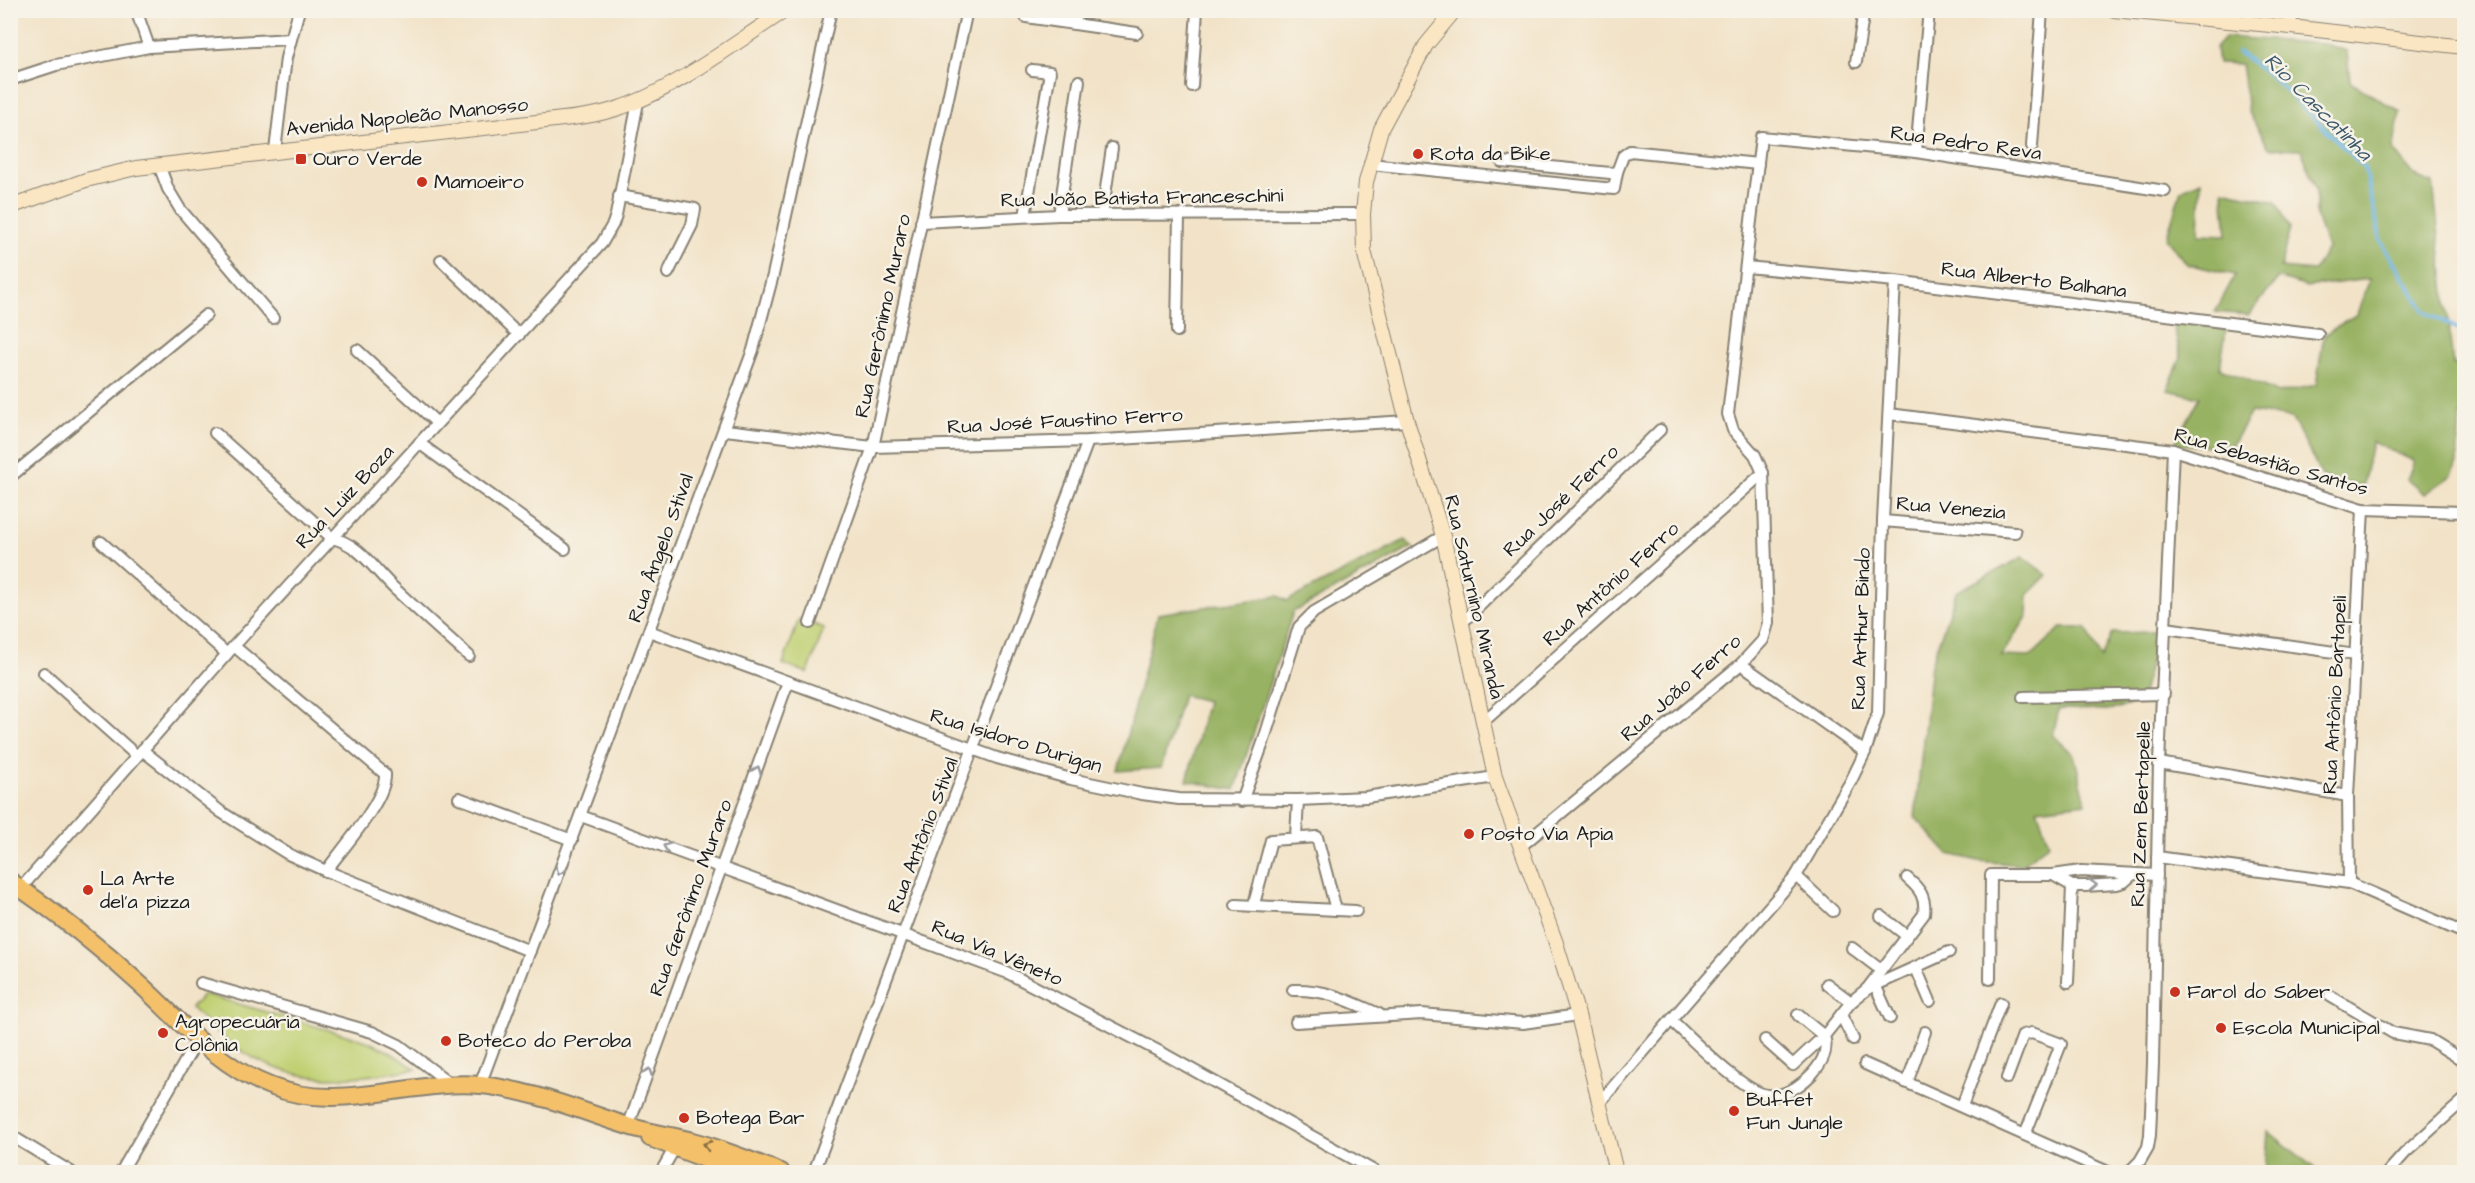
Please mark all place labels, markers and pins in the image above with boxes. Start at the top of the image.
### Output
place label: Rota da Bike [1430,140,1551,168]
place label: Ouro Verde [313,145,422,173]
marker: Rota da Bike [1411,147,1425,161]
marker: Ouro Verde [294,152,308,166]
place label: Mamoeiro [434,168,524,196]
marker: Mamoeiro [415,175,429,189]
place label: Posto Via Apia [1481,820,1613,848]
marker: Posto Via Apia [1462,827,1476,841]
place label: La Arte del'a pizza [100,865,190,916]
marker: La Arte del'a pizza [81,883,95,897]
place label: Farol do Saber [2187,978,2330,1006]
marker: Farol do Saber [2168,985,2182,999]
place label: Agropecuária Colônia [175,1008,300,1059]
place label: Escola Municipal [2233,1014,2380,1042]
marker: Escola Municipal [2214,1021,2228,1035]
marker: Agropecuária Colônia [156,1026,170,1040]
place label: Boteco do Peroba [458,1027,631,1055]
marker: Boteco do Peroba [439,1034,453,1048]
place label: Buffet Fun Jungle [1746,1086,1843,1138]
place label: Botega Bar [696,1104,804,1133]
marker: Buffet Fun Jungle [1727,1104,1741,1118]
marker: Botega Bar [677,1111,691,1125]

